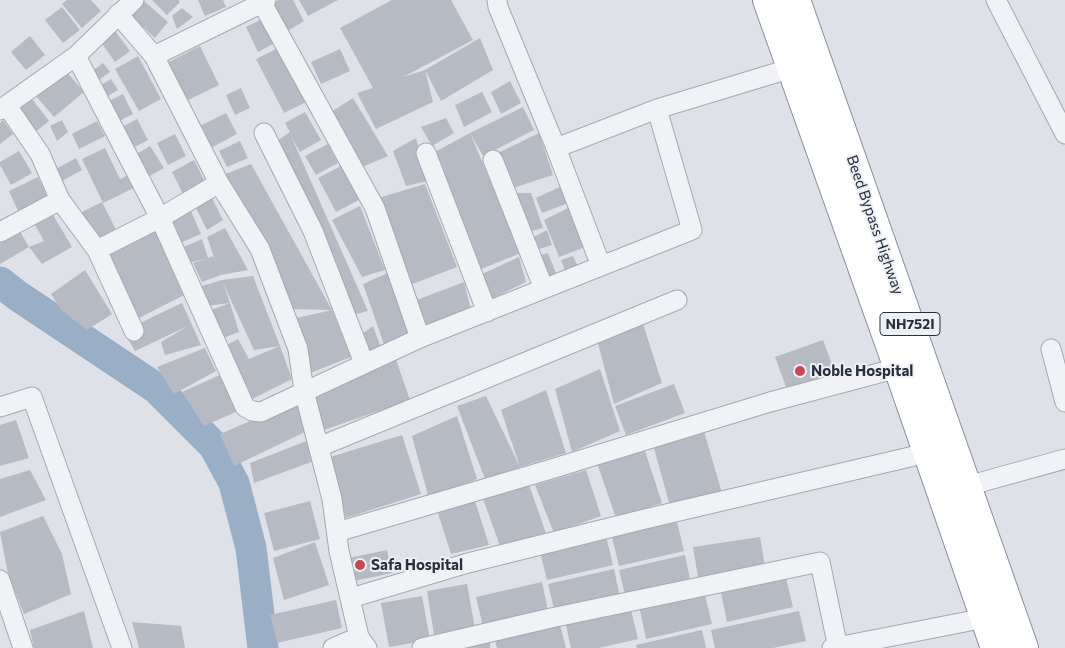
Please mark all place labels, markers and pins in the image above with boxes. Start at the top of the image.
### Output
place label: Noble Hospital [811,362,913,380]
marker: Noble Hospital [793,364,807,378]
place label: Safa Hospital [371,556,463,574]
marker: Safa Hospital [353,558,367,572]

